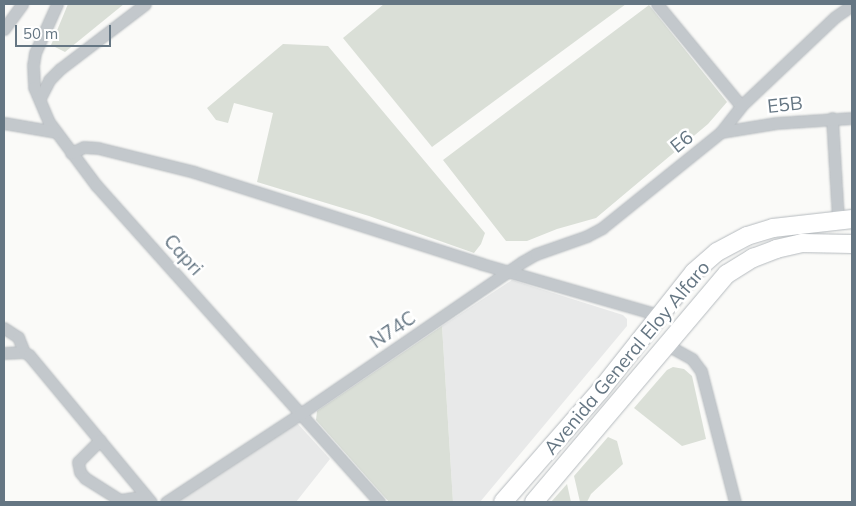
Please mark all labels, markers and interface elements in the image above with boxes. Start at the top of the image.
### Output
scale bar [18,15,114,47]
text: 50 m [23,24,58,43]
street label: E5B [766,92,804,118]
street label: E6 [666,126,698,158]
street label: Capri [159,230,207,280]
street label: Avenida General Eloy Alfaro [539,257,715,459]
street label: N74C [366,307,420,353]

